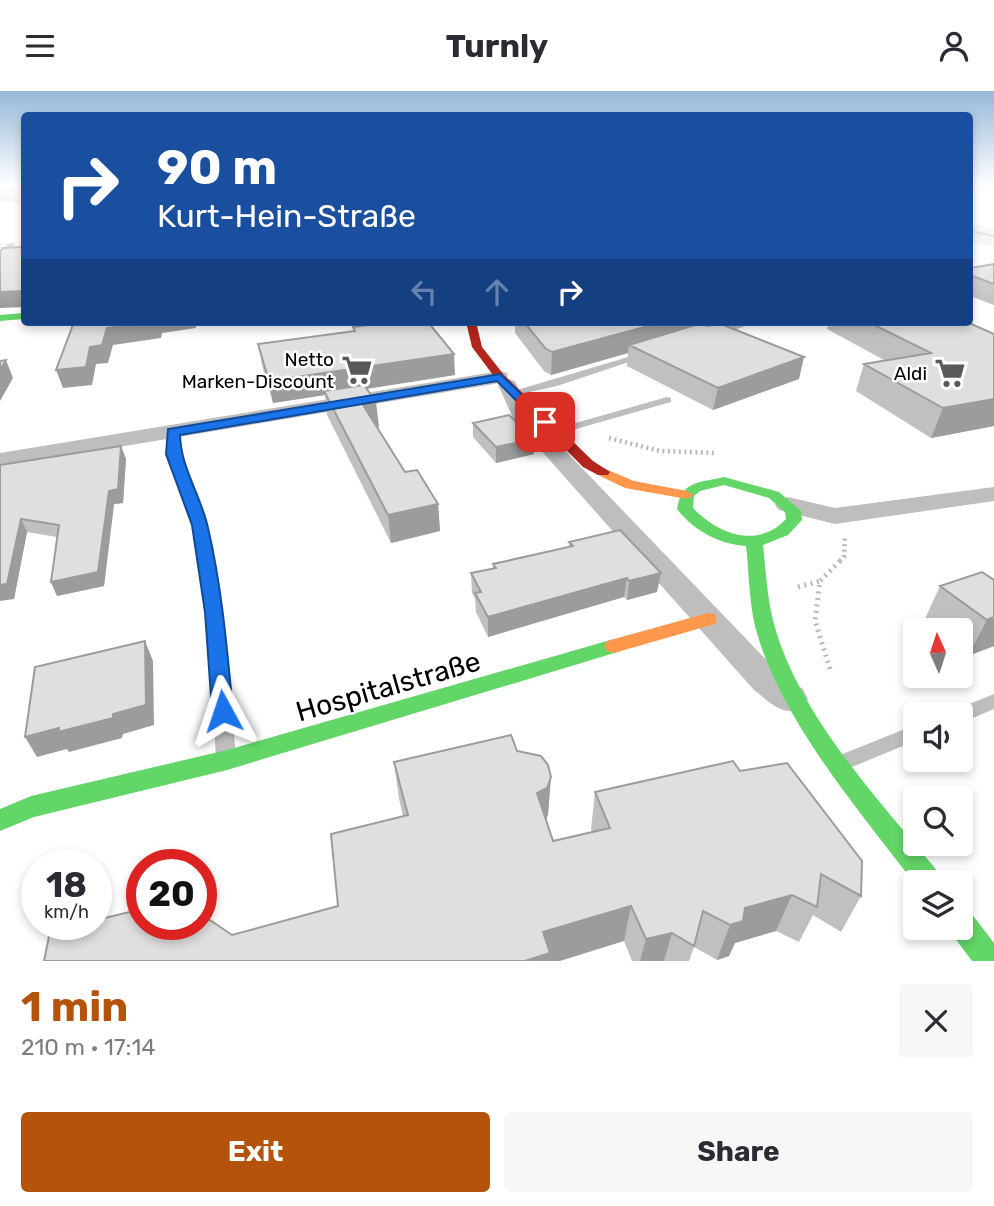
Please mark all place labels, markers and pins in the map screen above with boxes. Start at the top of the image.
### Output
place label: Netto Marken-Discount [182,348,335,393]
supermarket icon: Netto Marken-Discount [340,353,374,387]
supermarket icon: Aldi [933,356,967,390]
place label: Aldi [894,362,927,385]
pin [515,392,575,452]

